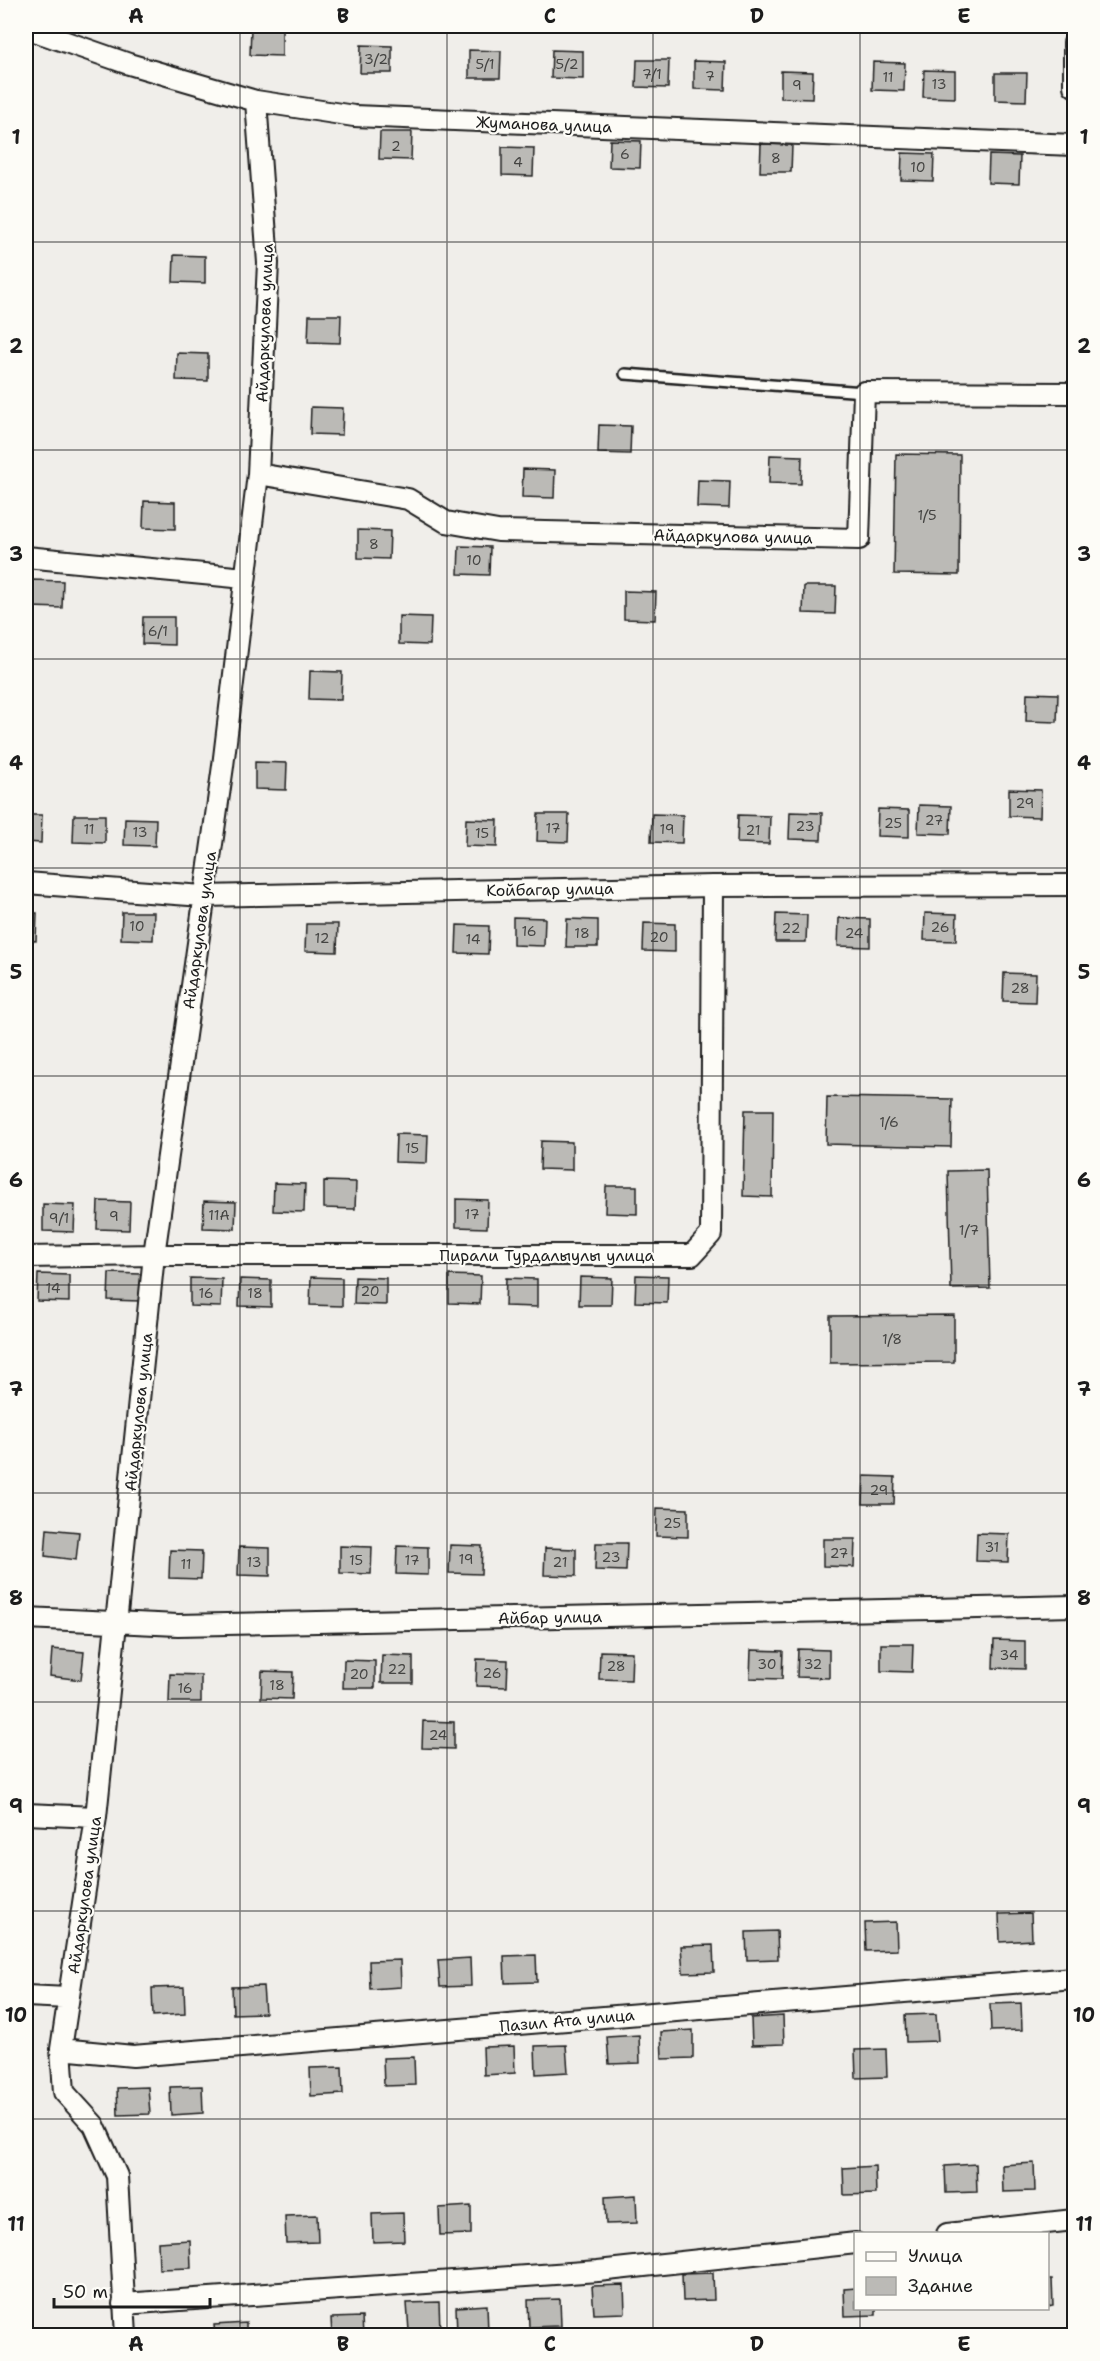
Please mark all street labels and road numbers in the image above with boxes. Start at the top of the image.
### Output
street label: Жуманова улица [475,112,613,137]
street label: Айдаркулова улица [251,243,278,403]
street label: Айдаркулова улица [653,525,813,548]
street label: Айдаркулова улица [178,850,221,1010]
street label: Койбагар улица [486,878,614,901]
street label: Пирали Турдалыулы улица [439,1245,655,1266]
street label: Айдаркулова улица [120,1332,157,1492]
street label: Айбар улица [498,1606,602,1629]
street label: Айдаркулова улица [63,1815,106,1975]
street label: Пазил Ата улица [499,2004,636,2037]

